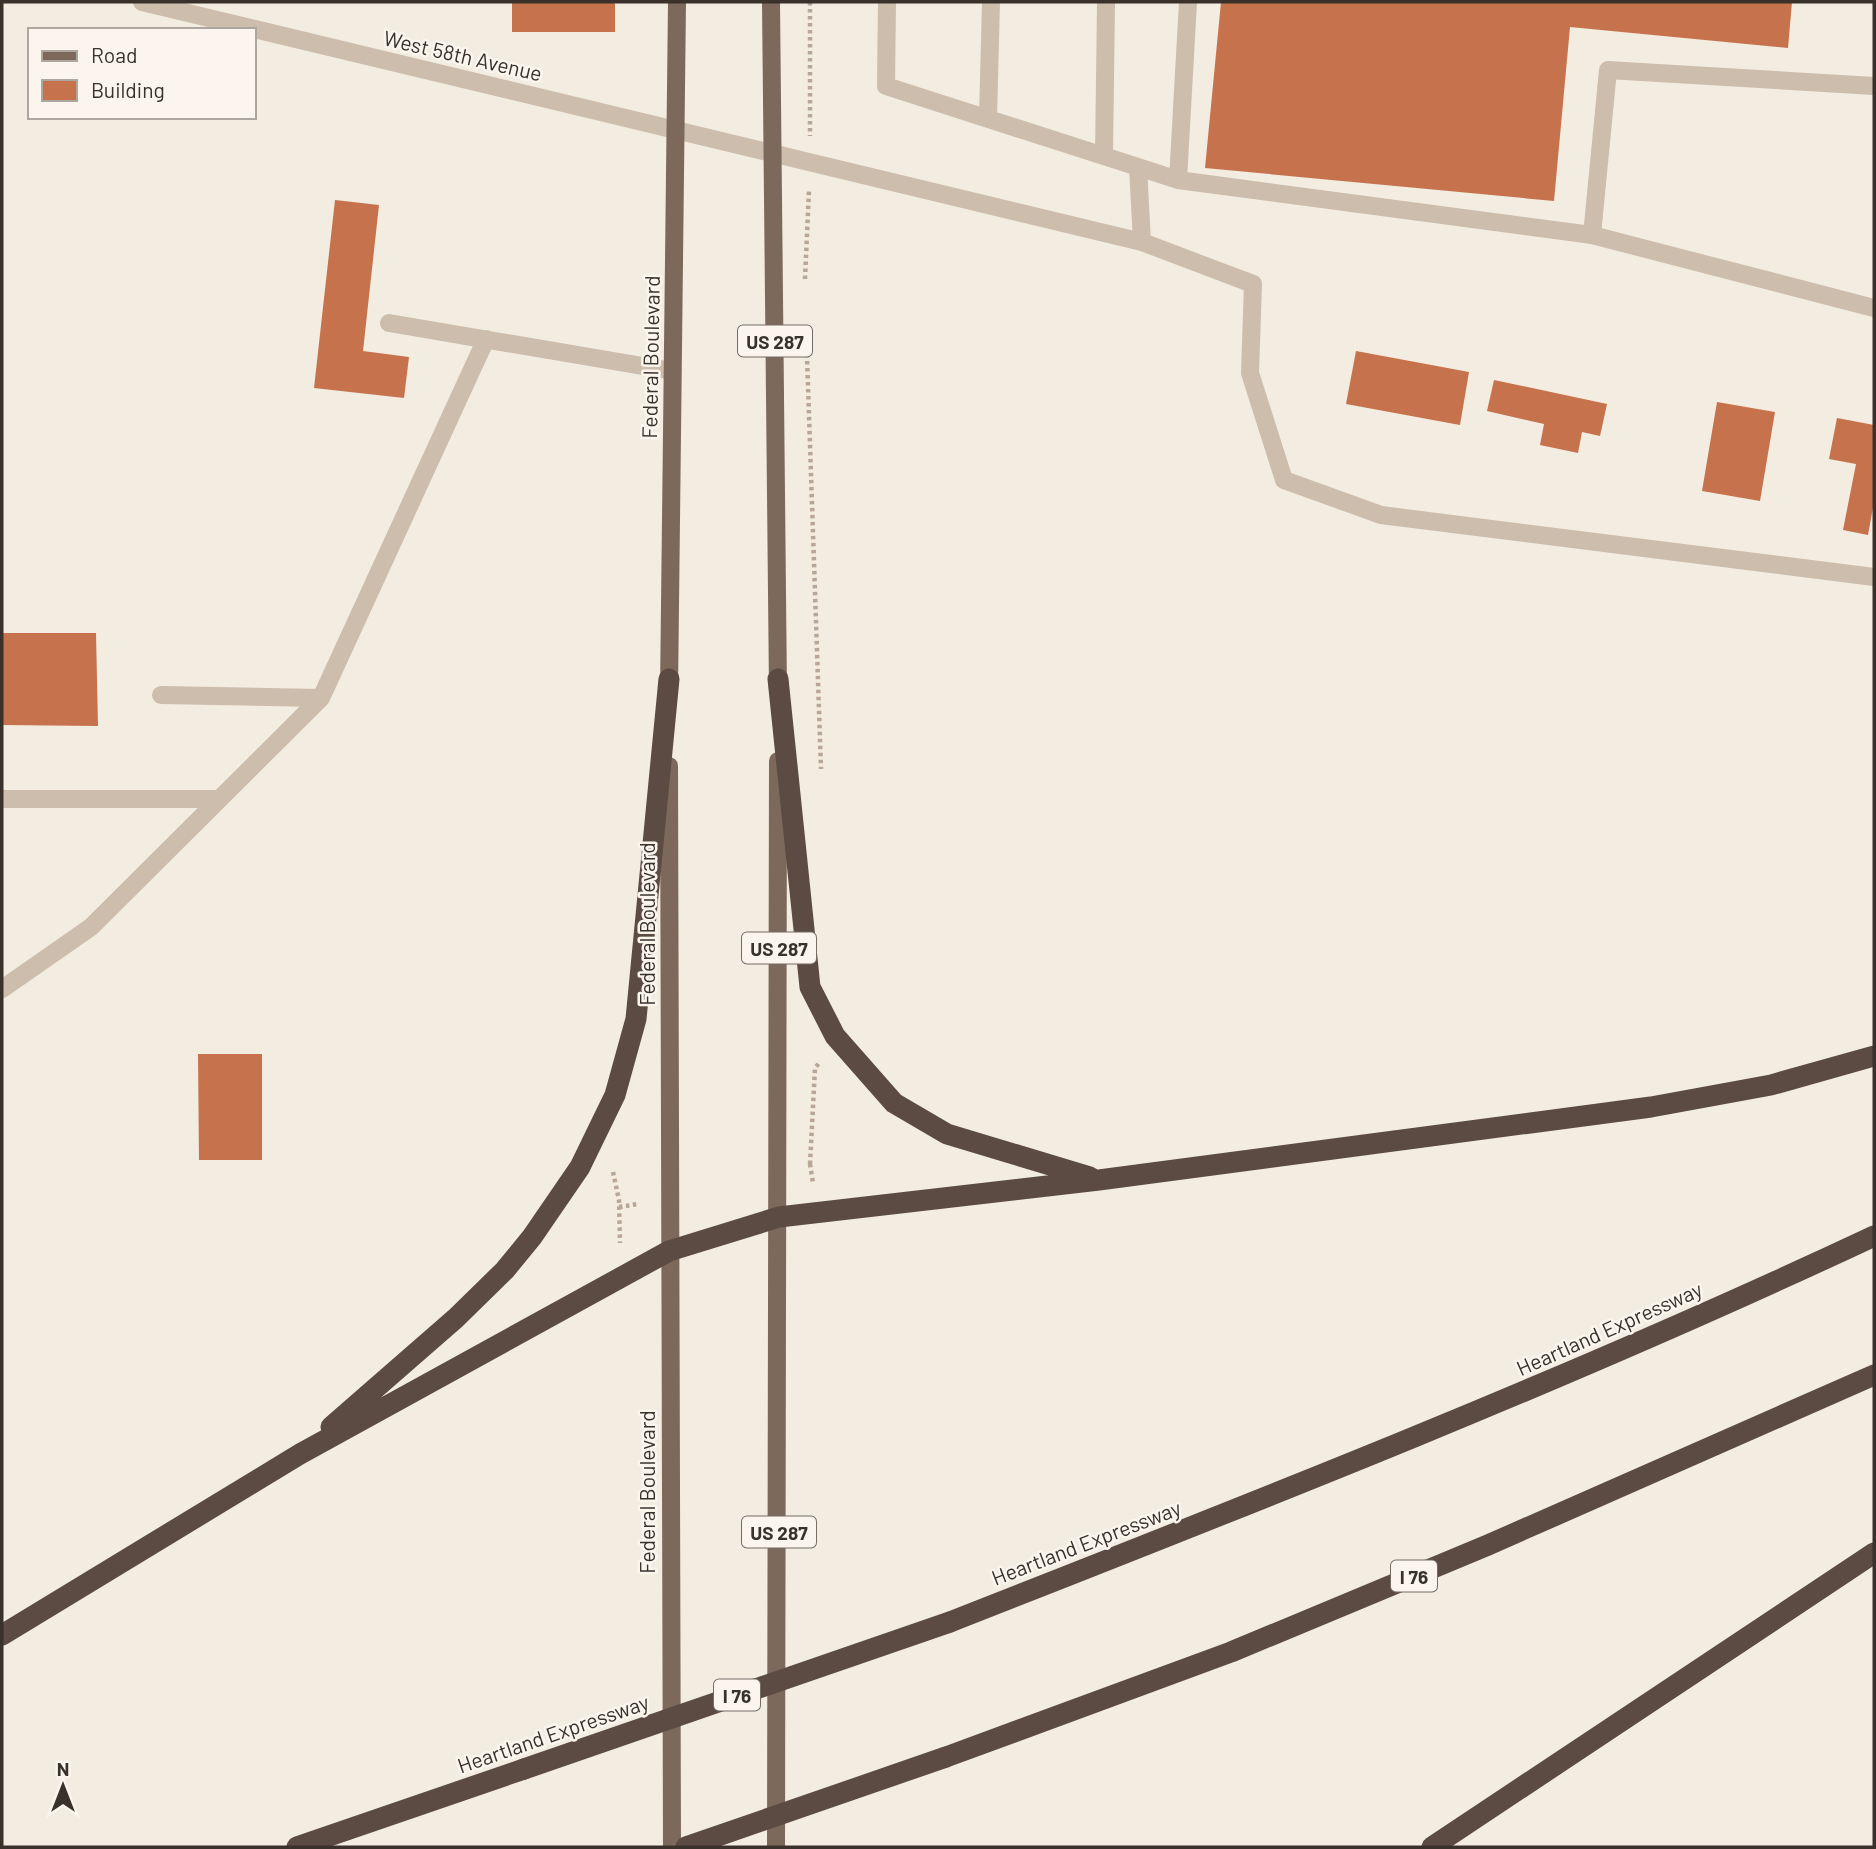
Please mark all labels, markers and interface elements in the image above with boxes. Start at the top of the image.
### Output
street label: West 58th Avenue [381,25,545,85]
legend [28,28,256,119]
text: Road [91,42,137,67]
text: Building [91,77,165,102]
street label: Federal Boulevard [636,275,664,439]
road number: US 287 [738,326,812,356]
street label: Federal Boulevard [634,842,659,1006]
road number: US 287 [742,932,816,964]
street label: Heartland Expressway [1512,1276,1706,1380]
street label: Federal Boulevard [634,1410,659,1574]
street label: Heartland Expressway [988,1494,1185,1590]
road number: US 287 [742,1516,816,1548]
road number: I 76 [1391,1560,1437,1592]
road number: I 76 [714,1680,760,1710]
street label: Heartland Expressway [454,1688,652,1778]
north arrow [28,1751,98,1821]
text: N [57,1757,69,1780]

